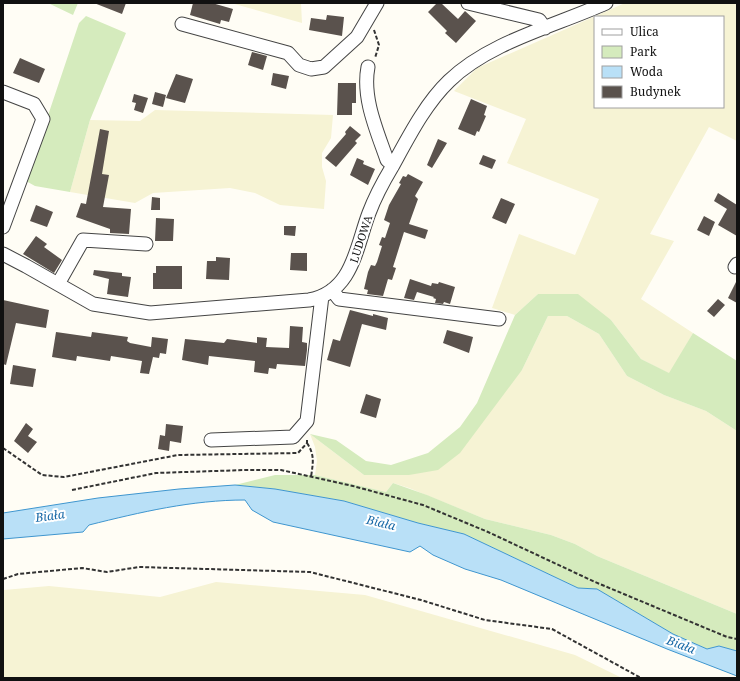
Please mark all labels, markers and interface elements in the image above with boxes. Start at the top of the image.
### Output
legend [594,16,724,108]
text: Ulica [630,23,659,40]
text: Park [630,43,658,60]
text: Woda [630,63,663,80]
text: Budynek [630,83,682,100]
street label: LUDOWA [346,213,375,265]
water label: Biała [33,505,66,526]
water label: Biała [364,511,397,534]
water label: Biała [664,631,698,658]

